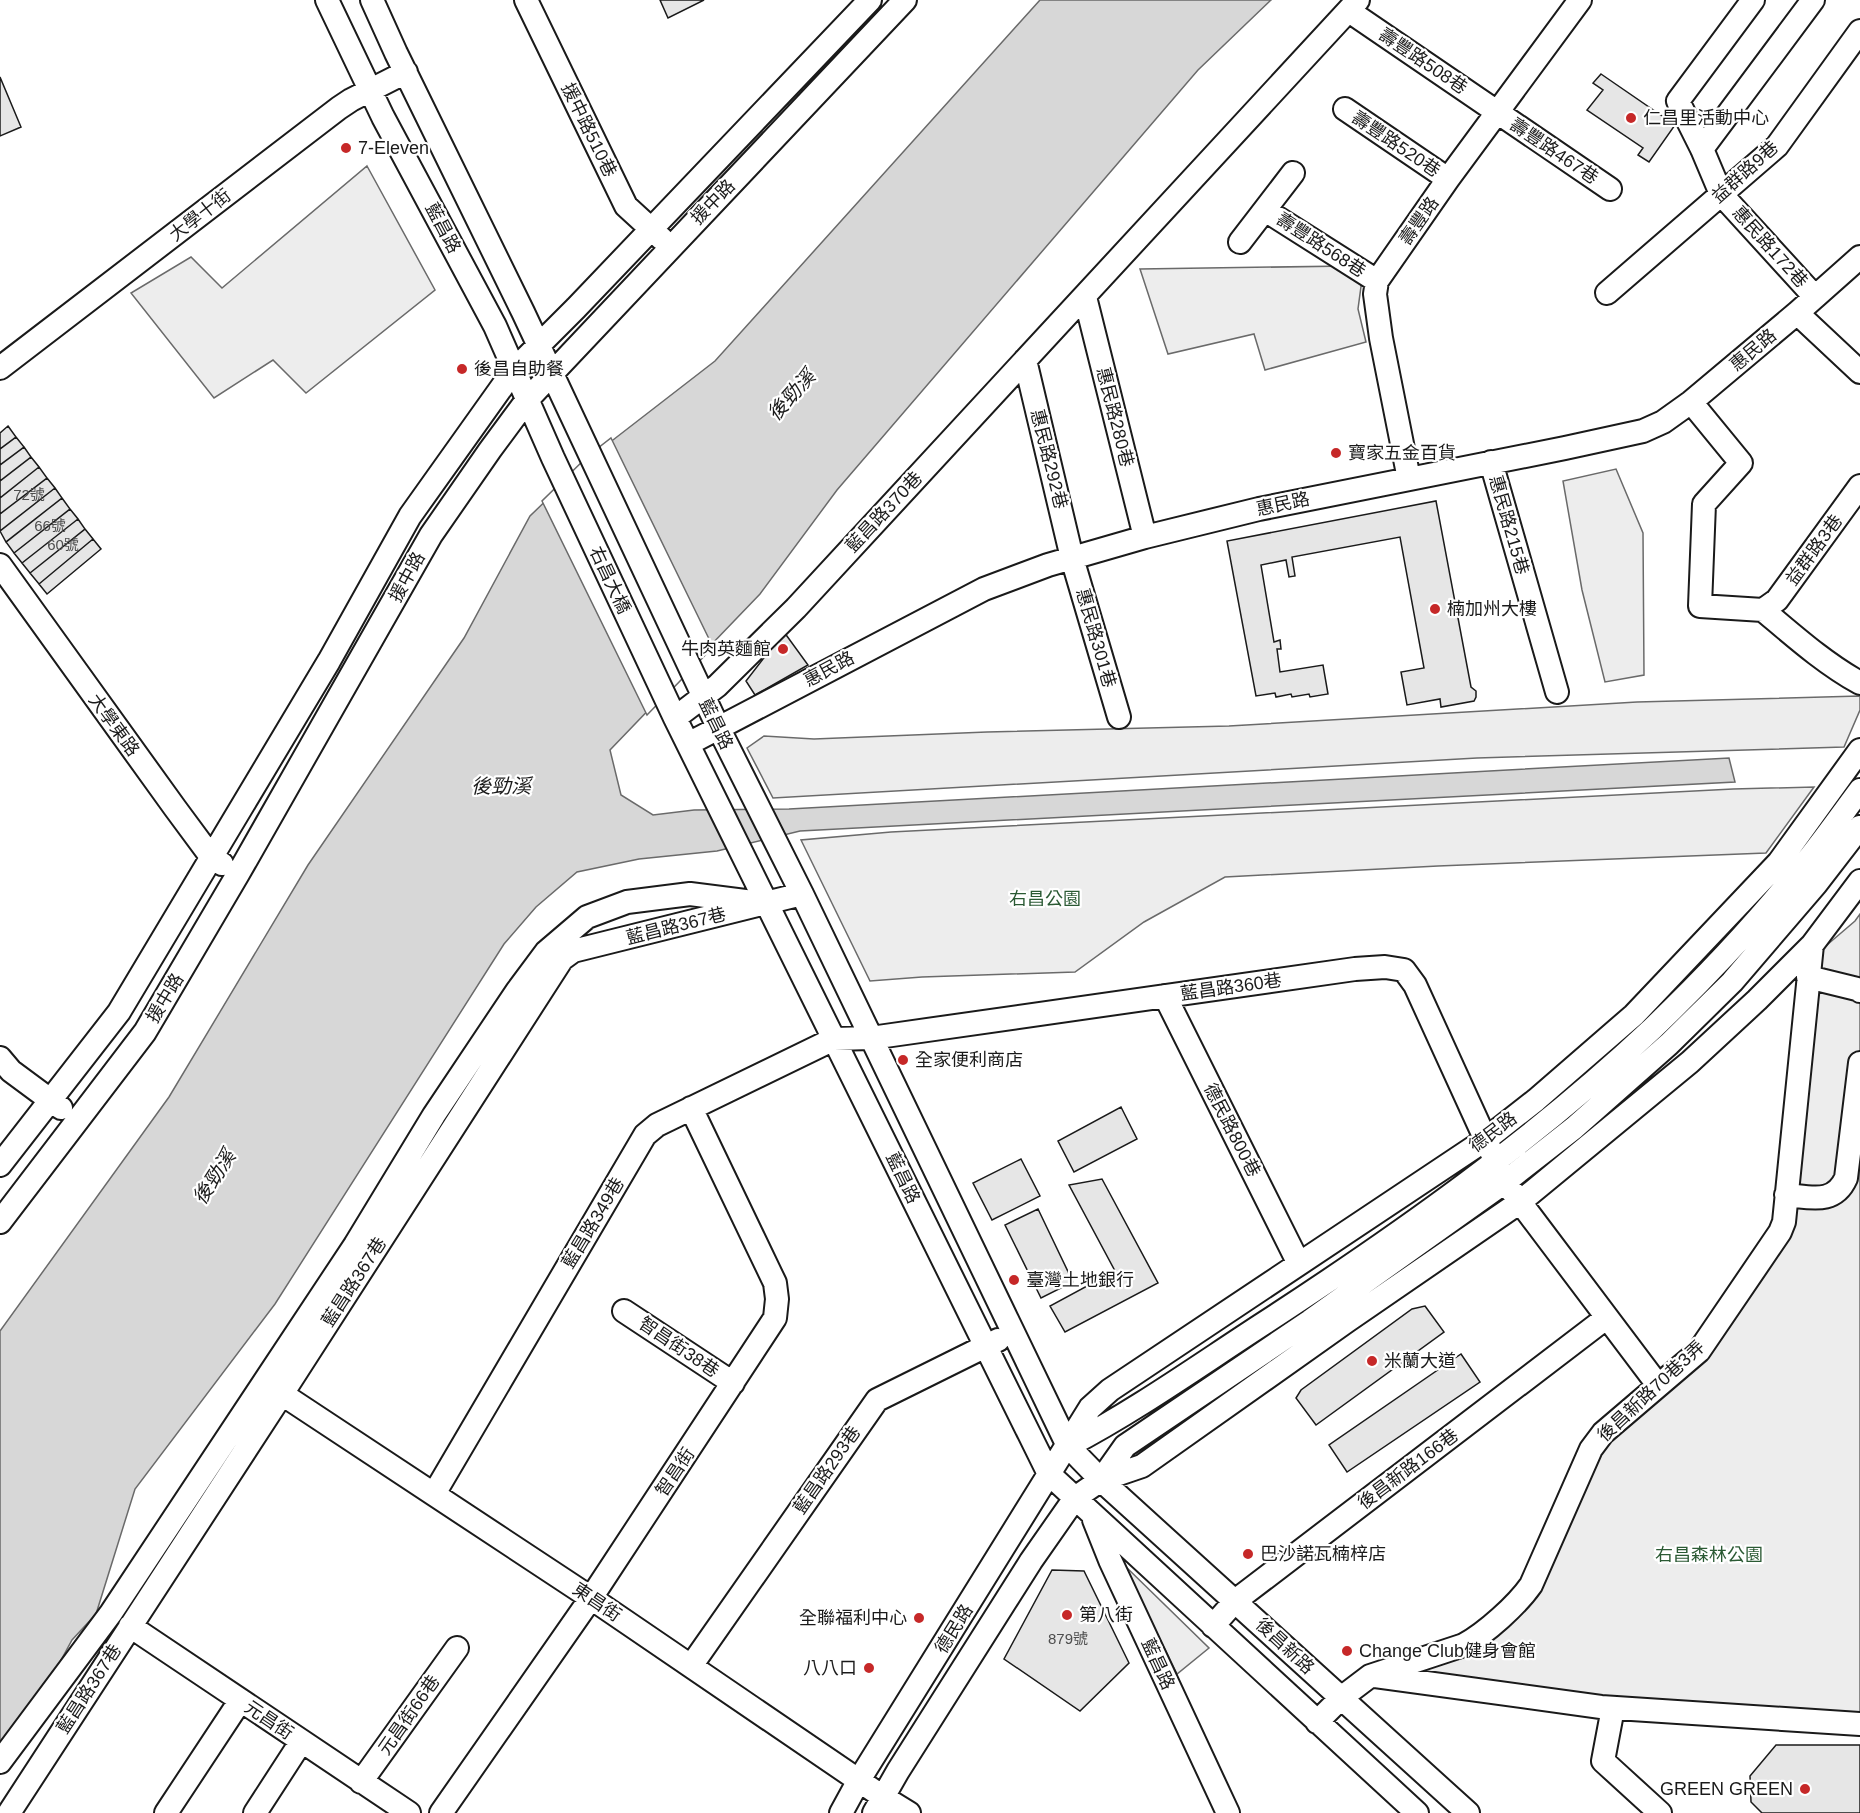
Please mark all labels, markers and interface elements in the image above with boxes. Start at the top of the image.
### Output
street label: 壽豐路508巷 [1375,24,1471,98]
street label: 援中路510巷 [558,80,620,180]
street label: 壽豐路520巷 [1348,107,1444,181]
place label: 仁昌里活動中心 [1643,108,1769,128]
marker: 仁昌里活動中心 [1624,111,1638,125]
street label: 壽豐路467巷 [1506,114,1602,188]
street label: 益群路9巷 [1708,137,1782,207]
place label: 7-Eleven [358,138,429,158]
marker: 7-Eleven [339,141,353,155]
street label: 援中路 [687,176,739,228]
street label: 大學十街 [165,185,235,245]
street label: 壽豐路 [1395,193,1443,249]
street label: 藍昌路 [421,199,465,257]
street label: 惠民路172巷 [1728,202,1812,292]
street label: 壽豐路568巷 [1273,209,1369,281]
street label: 惠民路 [1726,325,1780,375]
place label: 後昌自助餐 [474,359,564,379]
marker: 後昌自助餐 [455,362,469,376]
water label: 後勁溪 [763,363,821,425]
street label: 惠民路280巷 [1093,365,1137,469]
street label: 惠民路292巷 [1027,407,1071,511]
place label: 寶家五金百貨 [1348,443,1456,463]
marker: 寶家五金百貨 [1329,446,1343,460]
street label: 藍昌路370巷 [842,468,926,556]
street label: 惠民路215巷 [1485,473,1533,577]
house number: 72號 [13,486,45,503]
street label: 惠民路 [1255,489,1311,519]
street label: 益群路3巷 [1782,511,1846,589]
house number: 66號 [34,517,66,534]
house number: 60號 [47,536,79,553]
street label: 右昌大橋 [586,543,634,617]
street label: 援中路 [385,549,429,605]
street label: 惠民路301巷 [1072,586,1120,690]
place label: 楠加州大樓 [1447,599,1537,619]
marker: 楠加州大樓 [1428,602,1442,616]
place label: 牛肉英麵館 [681,639,771,659]
marker: 牛肉英麵館 [776,642,790,656]
street label: 惠民路 [800,647,858,691]
street label: 大學東路 [85,690,143,760]
street label: 藍昌路 [695,695,737,753]
water label: 後勁溪 [471,775,534,797]
park label: 右昌公園 [1009,889,1081,909]
street label: 藍昌路367巷 [624,904,728,948]
street label: 援中路 [143,970,187,1026]
street label: 藍昌路360巷 [1179,970,1283,1004]
place label: 全家便利商店 [915,1050,1023,1070]
marker: 全家便利商店 [896,1053,910,1067]
street label: 德民路800巷 [1200,1080,1264,1180]
street label: 德民路 [1465,1108,1521,1156]
water label: 後勁溪 [188,1143,241,1208]
street label: 藍昌路 [882,1149,924,1207]
street label: 藍昌路349巷 [558,1174,628,1272]
street label: 藍昌路367巷 [318,1234,390,1330]
place label: 臺灣土地銀行 [1026,1270,1134,1290]
marker: 臺灣土地銀行 [1007,1273,1021,1287]
street label: 智昌街38巷 [635,1313,723,1381]
street label: 後昌新路70巷3弄 [1594,1337,1708,1445]
place label: 米蘭大道 [1384,1351,1456,1371]
marker: 米蘭大道 [1365,1354,1379,1368]
street label: 藍昌路293巷 [790,1422,864,1518]
street label: 後昌新路166巷 [1354,1425,1462,1513]
street label: 智昌街 [652,1444,698,1500]
place label: 巴沙諾瓦楠梓店 [1260,1544,1386,1564]
park label: 右昌森林公園 [1655,1545,1763,1565]
marker: 巴沙諾瓦楠梓店 [1241,1547,1255,1561]
street label: 東昌街 [569,1579,625,1625]
street label: 德民路 [931,1601,977,1657]
place label: 第八街 [1079,1605,1133,1625]
place label: 全聯福利中心 [799,1608,907,1628]
marker: 第八街 [1060,1608,1074,1622]
marker: 全聯福利中心 [912,1611,926,1625]
street label: 後昌新路 [1252,1614,1318,1678]
house number: 879號 [1048,1630,1088,1647]
street label: 藍昌路 [1138,1635,1178,1693]
street label: 藍昌路367巷 [53,1641,125,1737]
place label: Change Club健身會館 [1359,1641,1536,1661]
marker: Change Club健身會館 [1340,1644,1354,1658]
place label: 八八口 [803,1658,857,1678]
marker: 八八口 [862,1661,876,1675]
street label: 元昌街66巷 [374,1672,444,1758]
street label: 元昌街 [241,1697,297,1743]
place label: GREEN GREEN [1660,1779,1793,1799]
marker: GREEN GREEN [1798,1782,1812,1796]

